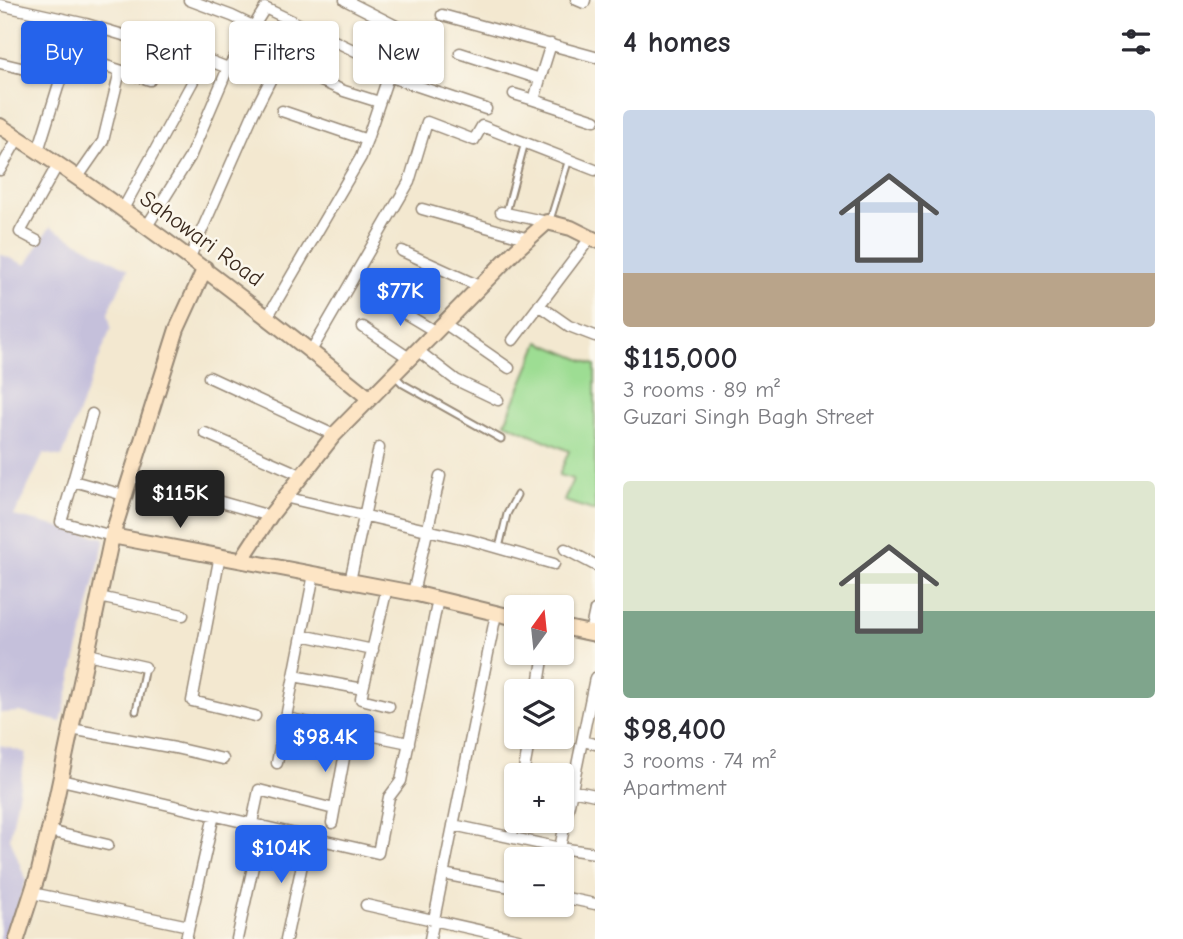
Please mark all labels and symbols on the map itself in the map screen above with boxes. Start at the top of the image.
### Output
street label: Sahowari Road [135,185,269,292]
pin: $77K [359,268,441,328]
pin: $115K [131,470,229,530]
north arrow [504,595,574,665]
pin: $98.4K [268,714,382,774]
pin: $104K [232,826,330,885]

